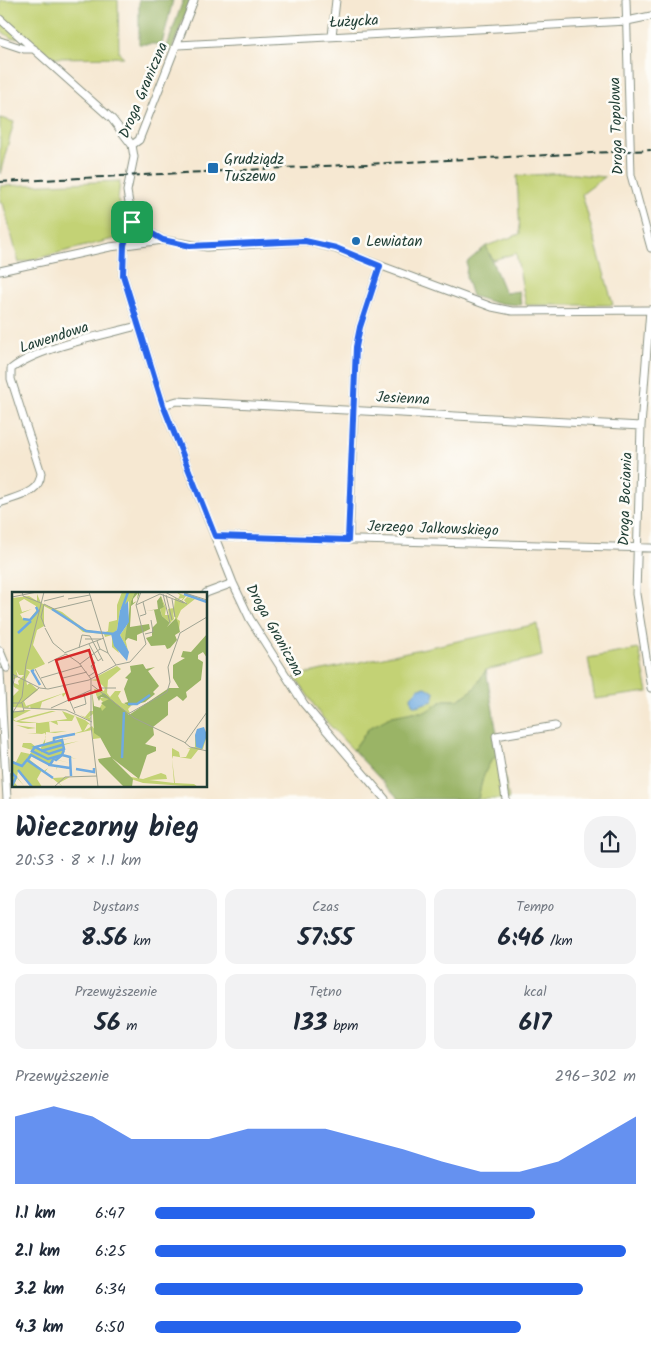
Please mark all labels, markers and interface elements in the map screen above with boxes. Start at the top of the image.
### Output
street label: Łużycka [329,9,379,35]
street label: Droga Graniczna [113,38,175,142]
street label: Droga Topolowa [603,77,631,175]
place label: Grudziądz Tuszewo [224,148,285,189]
marker: Grudziądz Tuszewo [206,161,220,175]
pin [111,201,153,243]
icon: arrive [118,208,146,236]
place label: Lewiatan [366,230,422,254]
marker: Lewiatan [350,235,362,247]
street label: Lawendowa [17,315,92,360]
street label: Jesienna [376,386,430,412]
street label: Droga Bociania [612,452,640,546]
street label: Jerzego Jalkowskiego [367,515,499,543]
street label: Droga Graniczna [239,580,310,681]
inset map [12,592,208,786]
text: Wieczorny bieg [15,806,199,851]
button: share [584,816,636,868]
text: 20:53 · 8 × 1.1 km [15,848,141,873]
text: Dystans [92,896,139,918]
text: Czas [312,896,339,918]
text: Tempo [516,896,554,918]
text: 8.56 [81,918,128,958]
text: 57:55 [298,918,353,958]
text: 6:46 [498,918,544,958]
text: km [128,930,151,952]
text: /km [544,930,573,952]
text: Przewyższenie [75,981,157,1003]
text: Tętno [309,981,342,1003]
text: kcal [524,981,547,1003]
text: 56 [94,1003,121,1043]
text: 133 [293,1003,328,1043]
text: 617 [519,1003,552,1043]
text: m [121,1015,137,1037]
text: bpm [328,1015,358,1037]
text: Przewyższenie [15,1064,109,1089]
text: 296–302 m [555,1064,636,1089]
text: 1.1 km [15,1201,56,1226]
text: 6:47 [95,1201,124,1226]
text: 2.1 km [15,1239,60,1264]
text: 6:25 [95,1239,126,1264]
text: 3.2 km [15,1277,64,1302]
text: 6:34 [95,1277,126,1302]
text: 4.3 km [15,1315,63,1340]
text: 6:50 [95,1315,124,1340]

